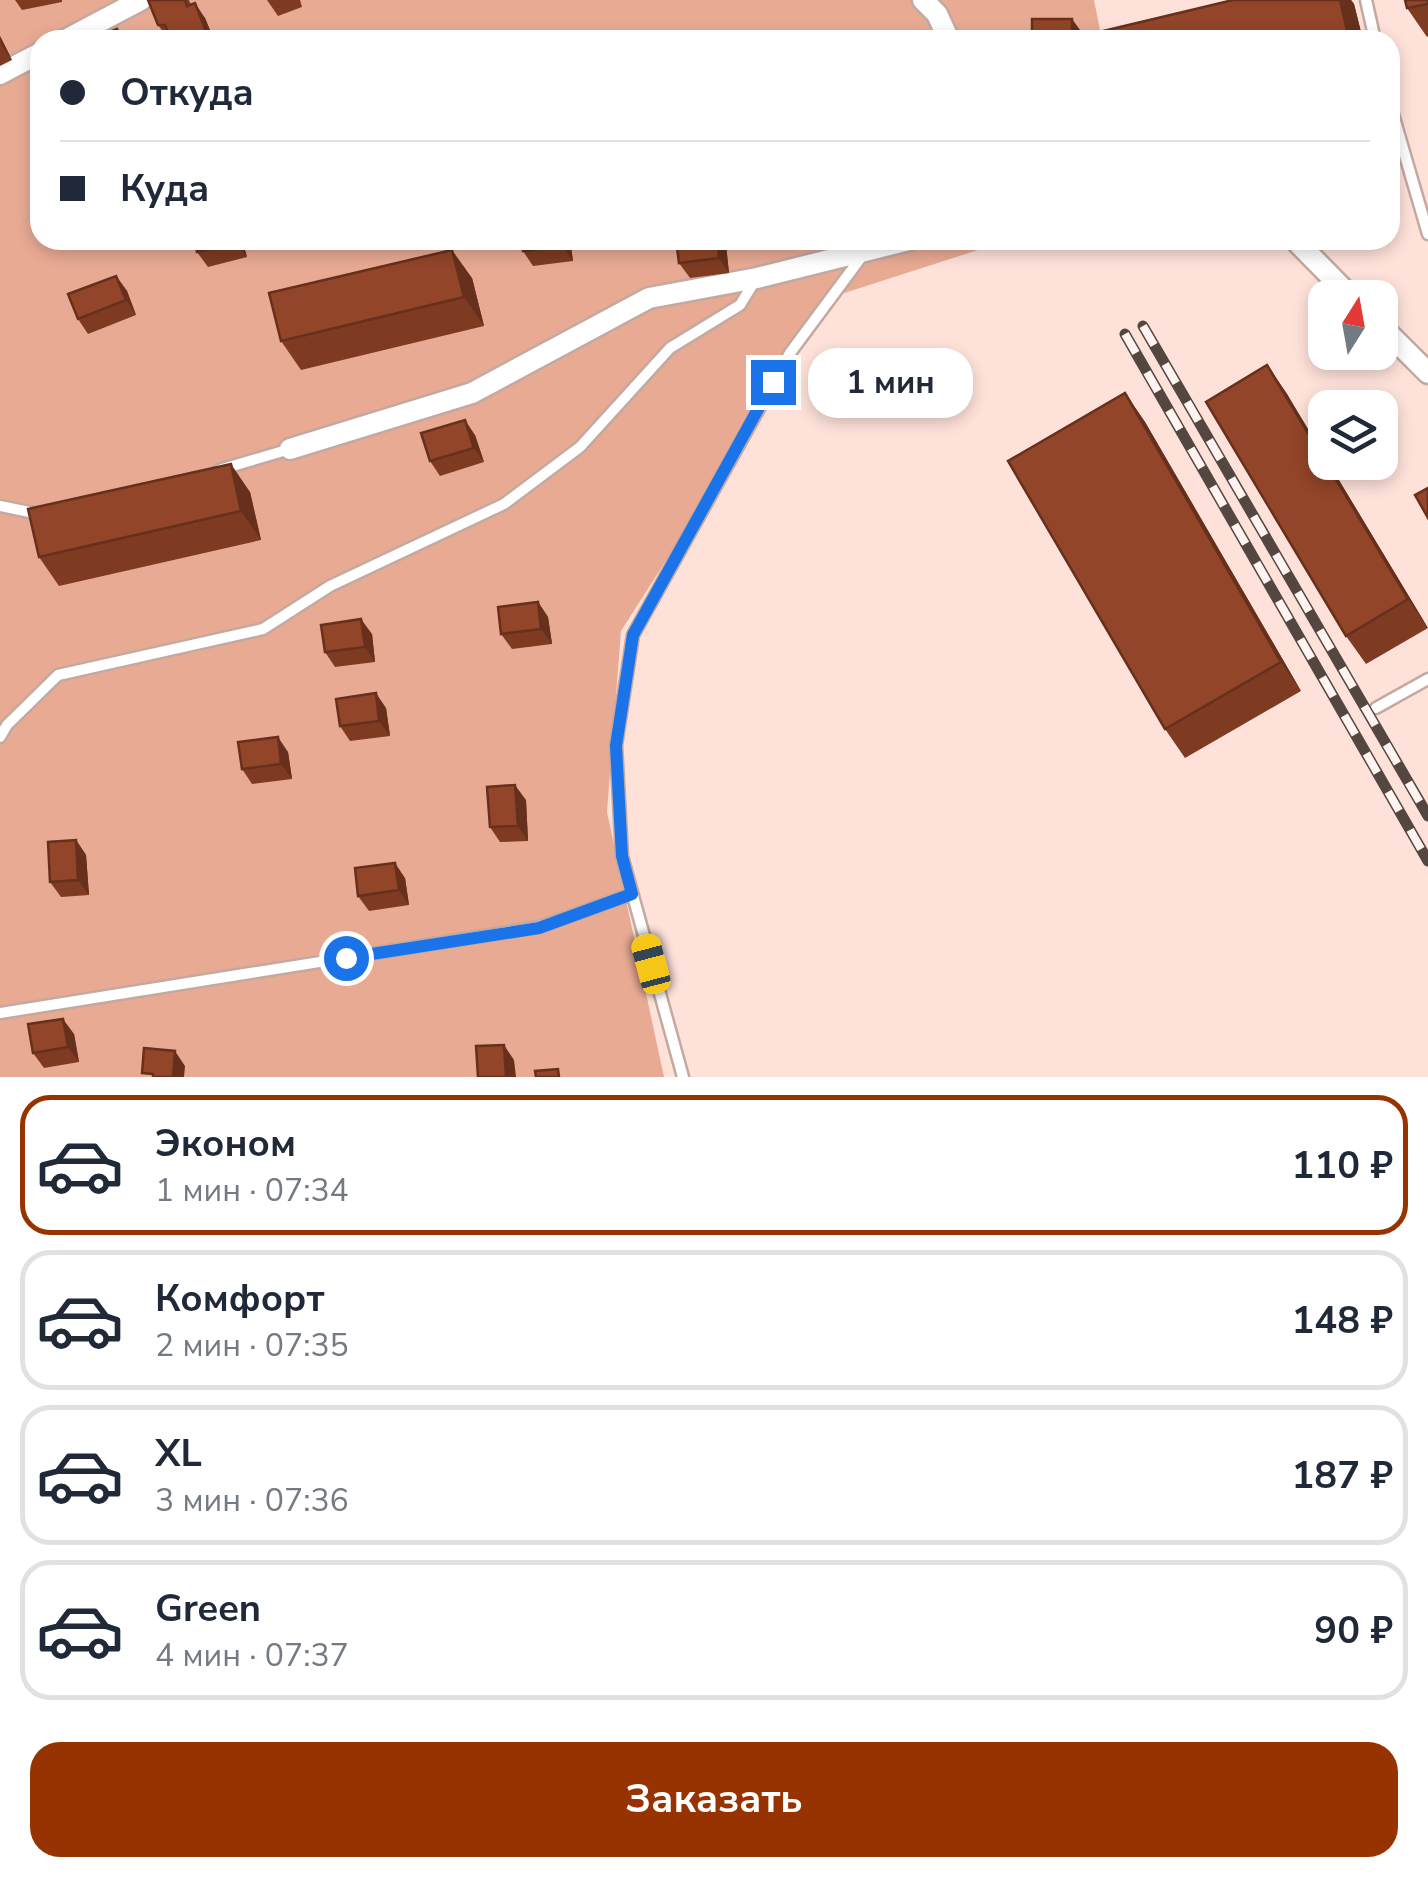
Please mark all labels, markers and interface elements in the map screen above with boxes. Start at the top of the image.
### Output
text: Откуда [120,67,254,118]
text: Куда [120,163,209,214]
north arrow [1308,280,1398,370]
map controls [1308,280,1398,480]
callout: 1 мин [808,347,973,417]
route end [751,360,796,405]
text: 1 мин [846,361,935,404]
button: layers [1308,390,1398,480]
car [629,931,673,997]
route start [324,936,369,981]
text: Эконом [155,1118,296,1169]
icon: car [35,1120,125,1210]
text: 110 ₽ [1292,1140,1393,1191]
text: 1 мин · 07:34 [155,1169,349,1212]
text: Комфорт [155,1273,324,1324]
icon: car [35,1275,125,1365]
text: 148 ₽ [1292,1295,1393,1346]
text: 2 мин · 07:35 [155,1324,349,1367]
text: XL [155,1428,202,1479]
icon: car [35,1430,125,1520]
text: 187 ₽ [1292,1450,1393,1501]
text: 3 мин · 07:36 [155,1479,349,1522]
text: Green [155,1583,261,1634]
icon: car [35,1585,125,1675]
text: 90 ₽ [1314,1605,1393,1656]
text: 4 мин · 07:37 [155,1634,349,1677]
button: Заказать [30,1742,1398,1857]

